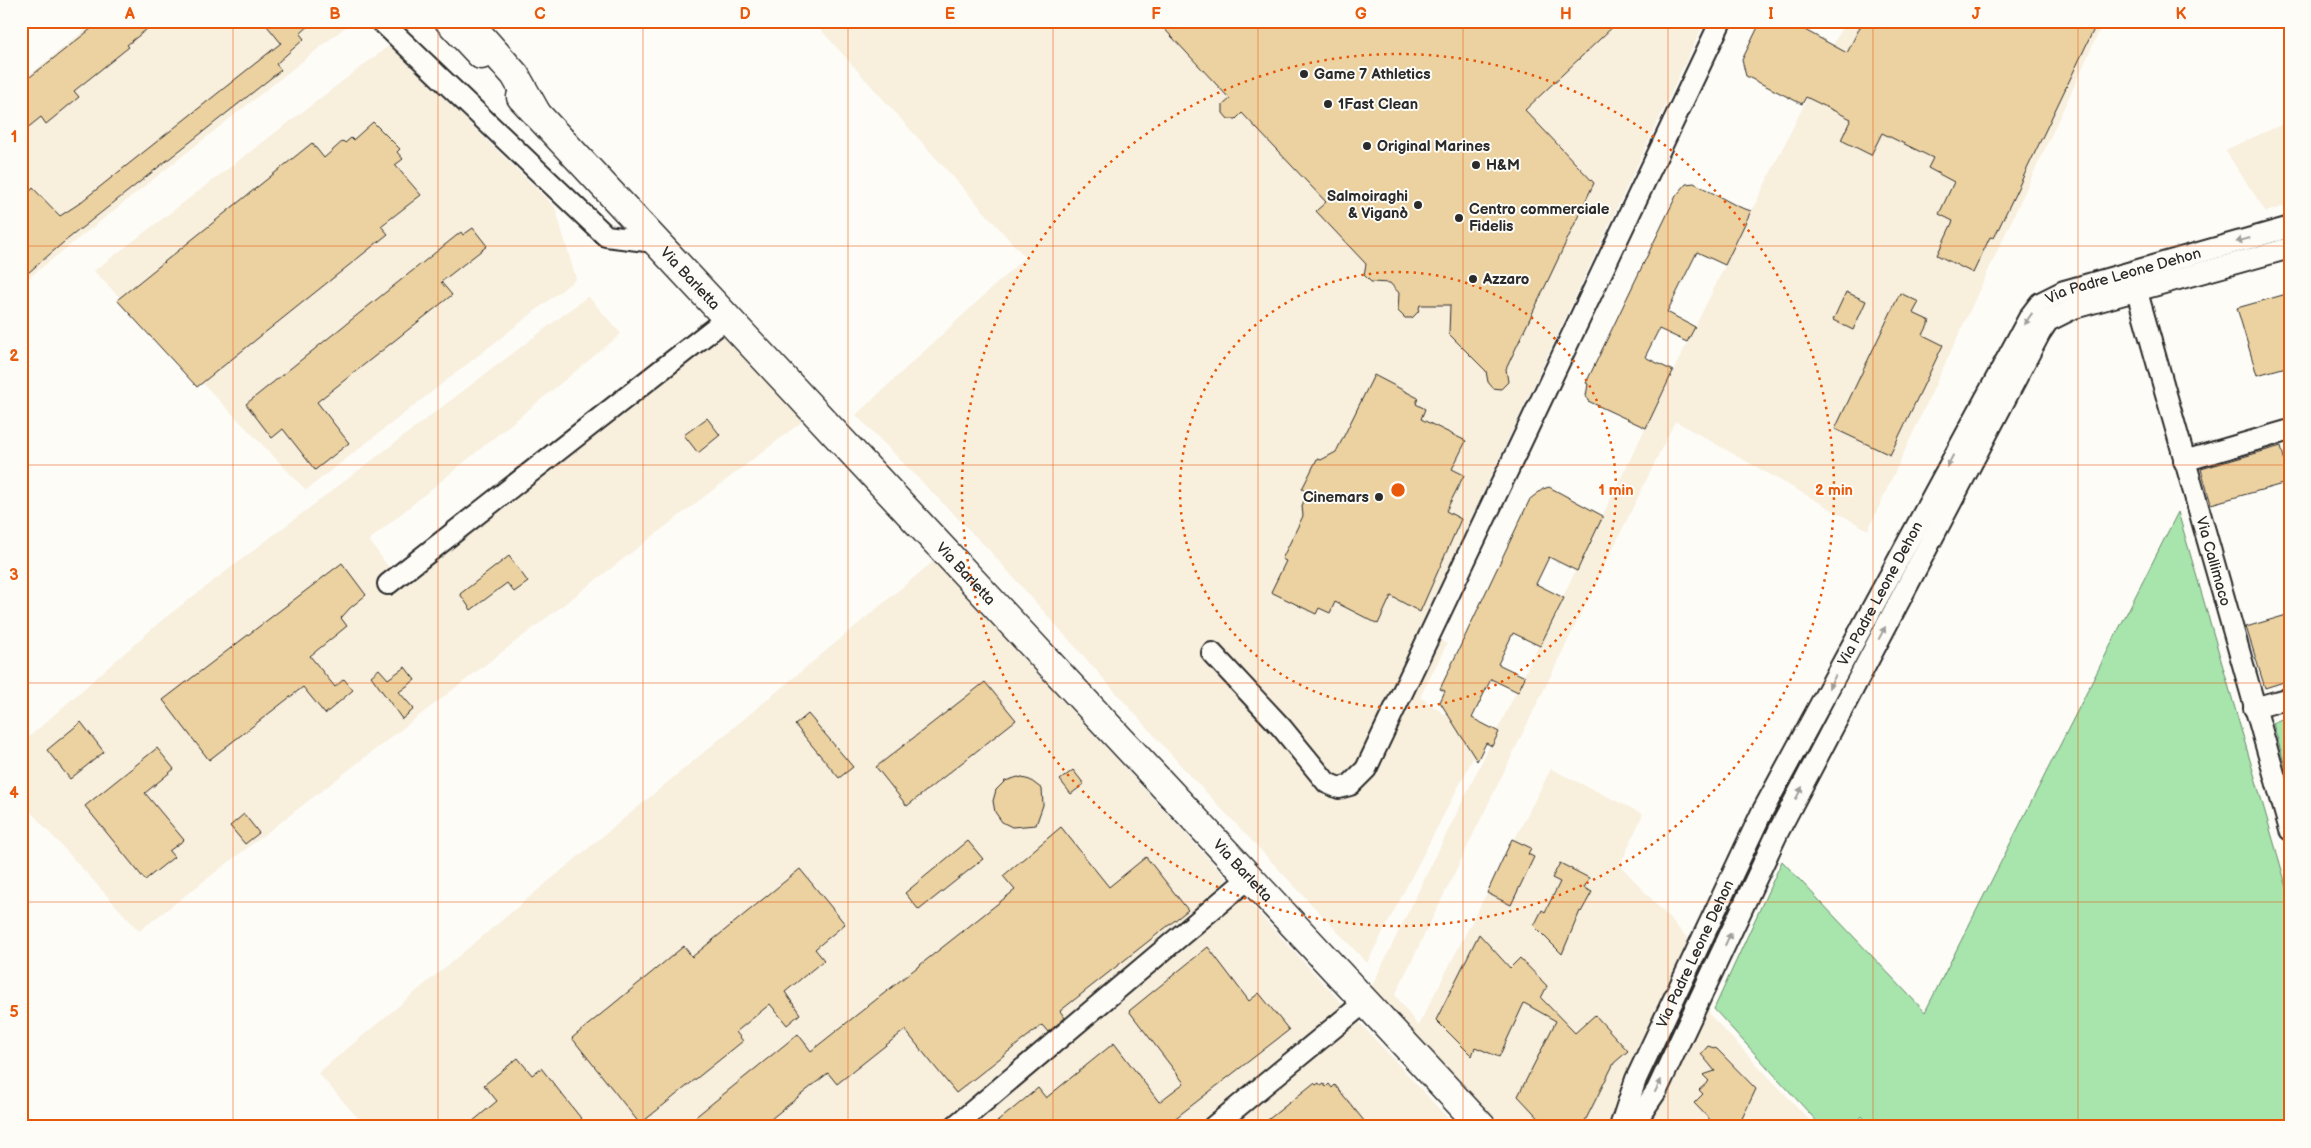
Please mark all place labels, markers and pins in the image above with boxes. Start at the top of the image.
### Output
place label: Game 7 Athletics [1314,65,1431,84]
marker: Game 7 Athletics [1298,68,1310,80]
place label: 1Fast Clean [1338,95,1418,114]
marker: 1Fast Clean [1322,98,1334,110]
place label: Original Marines [1377,137,1490,156]
marker: Original Marines [1361,140,1373,152]
place label: H&M [1486,156,1520,175]
marker: H&M [1470,159,1482,171]
place label: Salmoiraghi & Viganò [1327,187,1408,223]
marker: Salmoiraghi & Viganò [1412,199,1424,211]
place label: Centro commerciale Fidelis [1469,200,1610,236]
marker: Centro commerciale Fidelis [1453,212,1465,224]
place label: Azzaro [1482,270,1530,289]
marker: Azzaro [1467,273,1479,285]
centre of rings [1389,481,1407,499]
place label: Cinemars [1303,488,1369,507]
marker: Cinemars [1373,491,1385,503]

